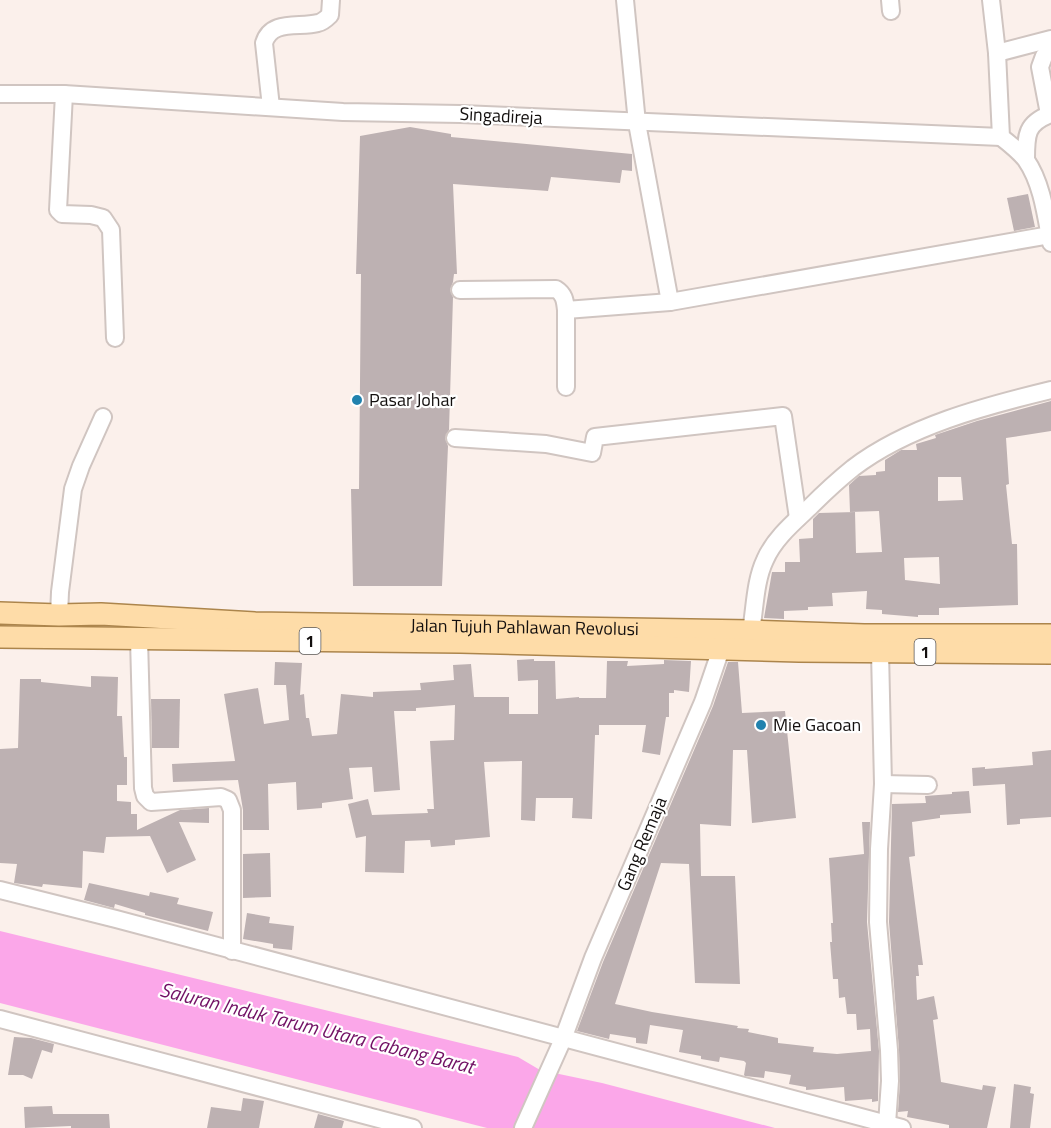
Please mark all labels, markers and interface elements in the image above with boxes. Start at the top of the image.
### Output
street label: Singadireja [459,100,543,131]
place label: Pasar Johar [369,386,456,413]
marker: Pasar Johar [350,393,364,407]
street label: Jalan Tujuh Pahlawan Revolusi [410,612,639,642]
road number: 1 [300,628,320,654]
road number: 1 [914,639,936,665]
place label: Mie Gacoan [773,711,861,738]
marker: Mie Gacoan [754,718,768,732]
street label: Gang Remaja [610,792,674,895]
water label: Saluran Induk Tarum Utara Cabang Barat [157,973,480,1082]

